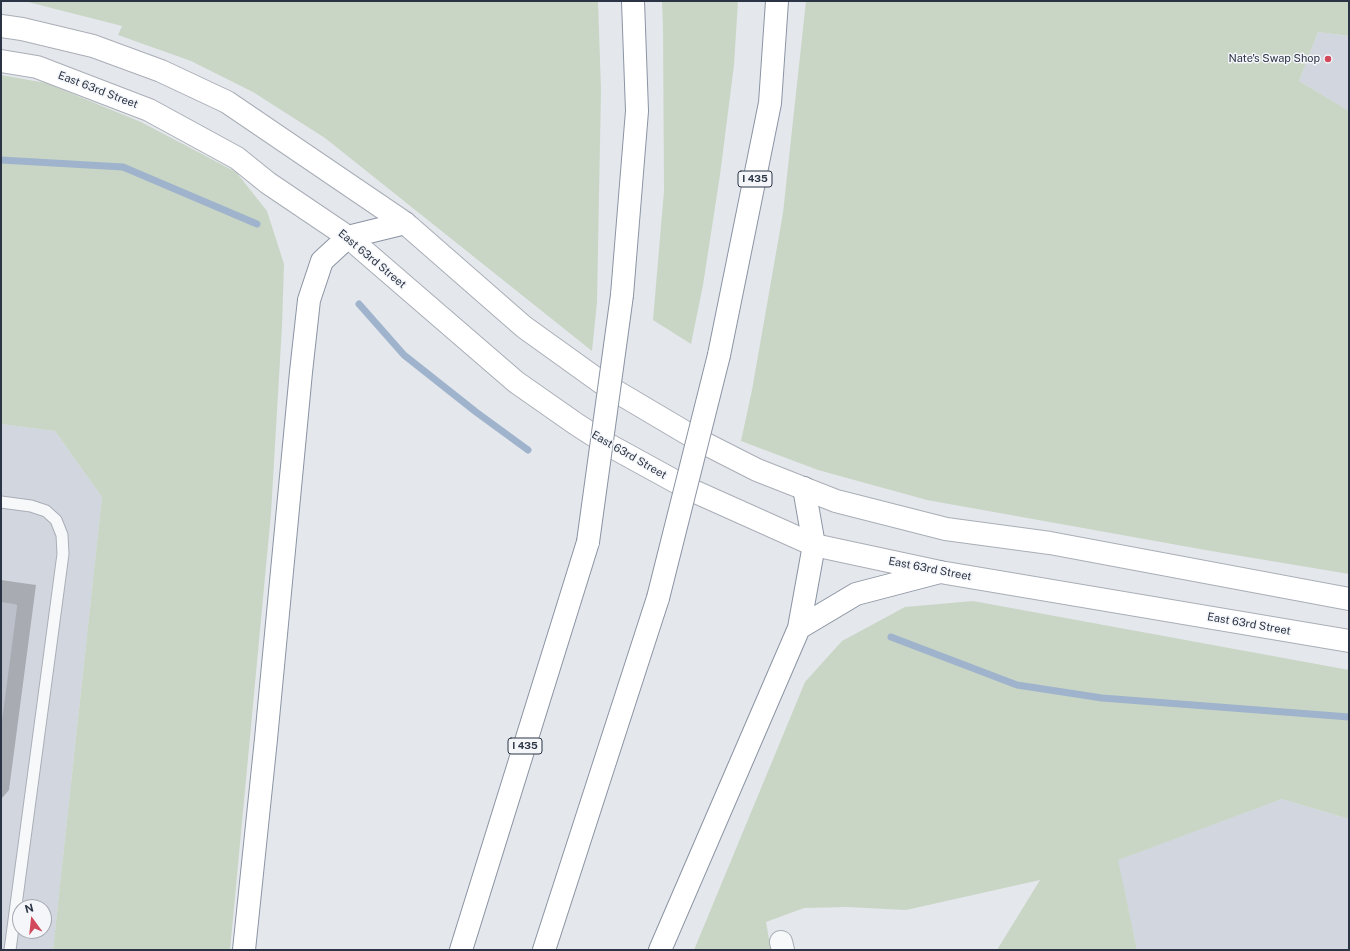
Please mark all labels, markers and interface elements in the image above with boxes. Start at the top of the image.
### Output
place label: Nate's Swap Shop [1228,52,1320,66]
marker: Nate's Swap Shop [1323,54,1333,64]
street label: East 63rd Street [56,69,140,111]
road number: I 435 [738,171,772,187]
street label: East 63rd Street [335,227,409,291]
street label: East 63rd Street [589,428,669,482]
street label: East 63rd Street [887,554,973,584]
street label: East 63rd Street [1206,610,1292,638]
road number: I 435 [508,738,542,754]
north arrow [12,899,52,939]
text: N [23,901,35,915]

